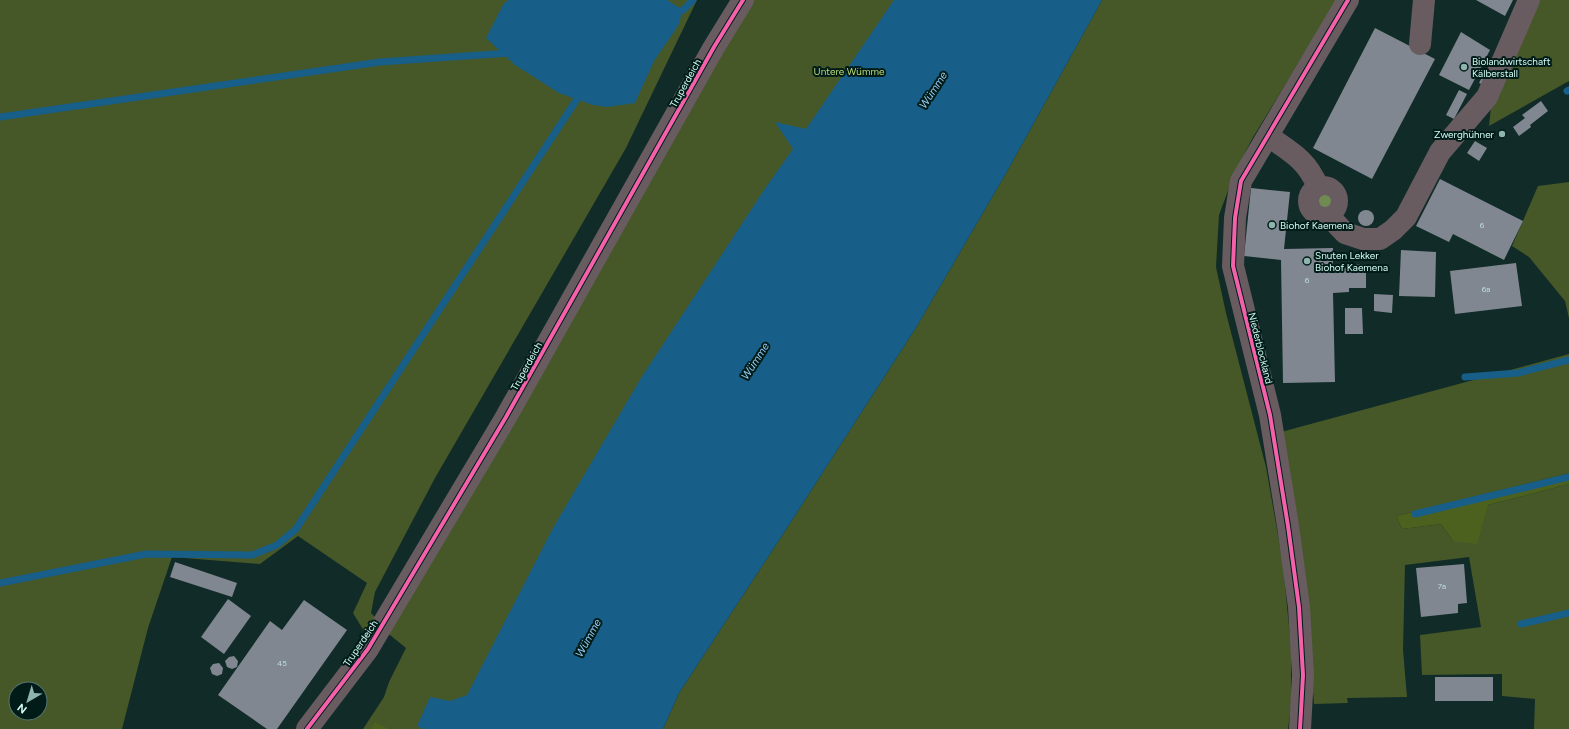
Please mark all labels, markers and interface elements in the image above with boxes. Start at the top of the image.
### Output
place label: Biolandwirtschaft Kälberstall [1472,55,1551,80]
street label: Truperdeich [667,56,704,110]
marker: Biolandwirtschaft Kälberstall [1459,62,1469,72]
park label: Untere Wümme [814,65,885,78]
water label: Wümme [917,69,950,111]
place label: Zwerghühner [1434,128,1495,141]
marker: Zwerghühner [1497,129,1507,139]
place label: Biohof Kaemena [1280,219,1353,232]
marker: Biohof Kaemena [1267,220,1277,230]
house number: 6 [1480,220,1485,230]
place label: Snuten Lekker Biohof Kaemena [1315,249,1388,274]
marker: Snuten Lekker Biohof Kaemena [1302,256,1312,266]
house number: 6 [1305,275,1310,285]
house number: 6a [1482,284,1490,294]
street label: Niederblockland [1245,311,1276,385]
street label: Truperdeich [508,339,545,393]
water label: Wümme [739,340,772,382]
house number: 7a [1438,581,1446,591]
street label: Truperdeich [340,617,381,669]
water label: Wümme [573,617,604,659]
house number: 45 [277,658,287,668]
north arrow [8,681,48,721]
text: N [15,701,30,716]

